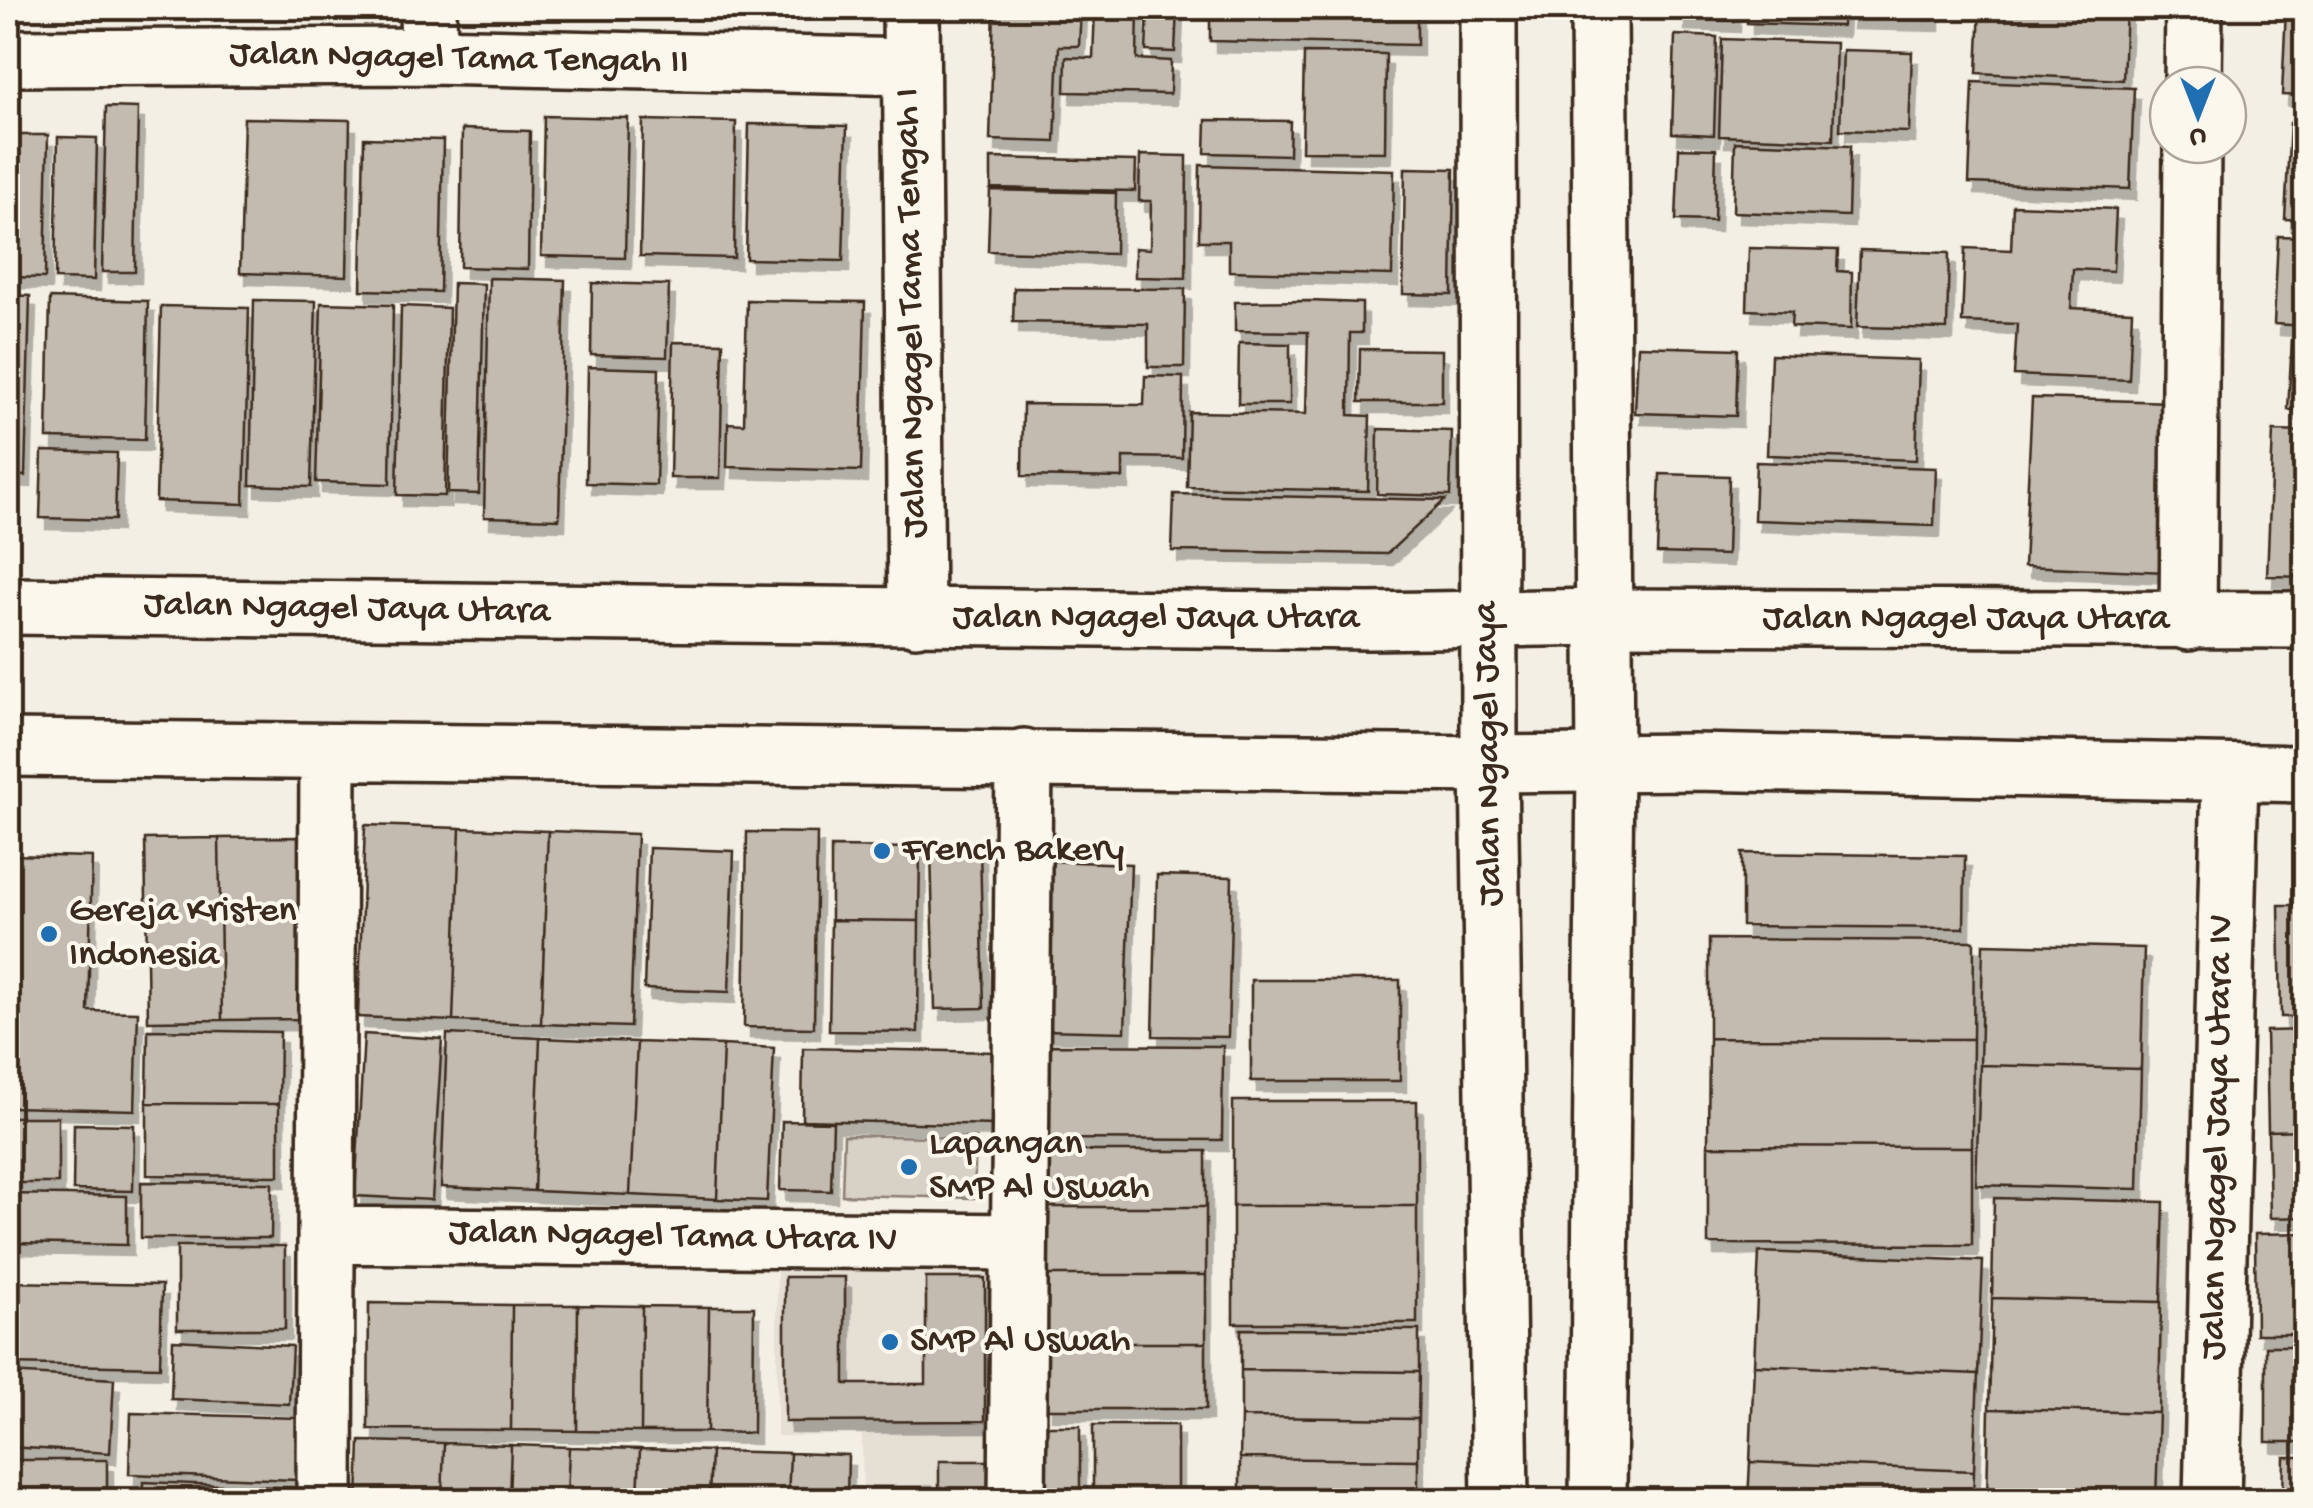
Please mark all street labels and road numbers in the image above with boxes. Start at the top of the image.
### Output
street label: Jalan Ngagel Tama Tengah II [229,34,689,86]
street label: Jalan Ngagel Tama Tengah I [887,88,939,538]
street label: Jalan Ngagel Jaya Utara [143,584,553,636]
street label: Jalan Ngagel Jaya Utara [953,597,1361,641]
street label: Jalan Ngagel Jaya Utara [1763,598,2171,642]
street label: Jalan Ngagel Jaya [1465,599,1515,907]
street label: Jalan Ngagel Jaya Utara IV [2193,914,2245,1360]
street label: Jalan Ngagel Tama Utara IV [448,1212,898,1264]

